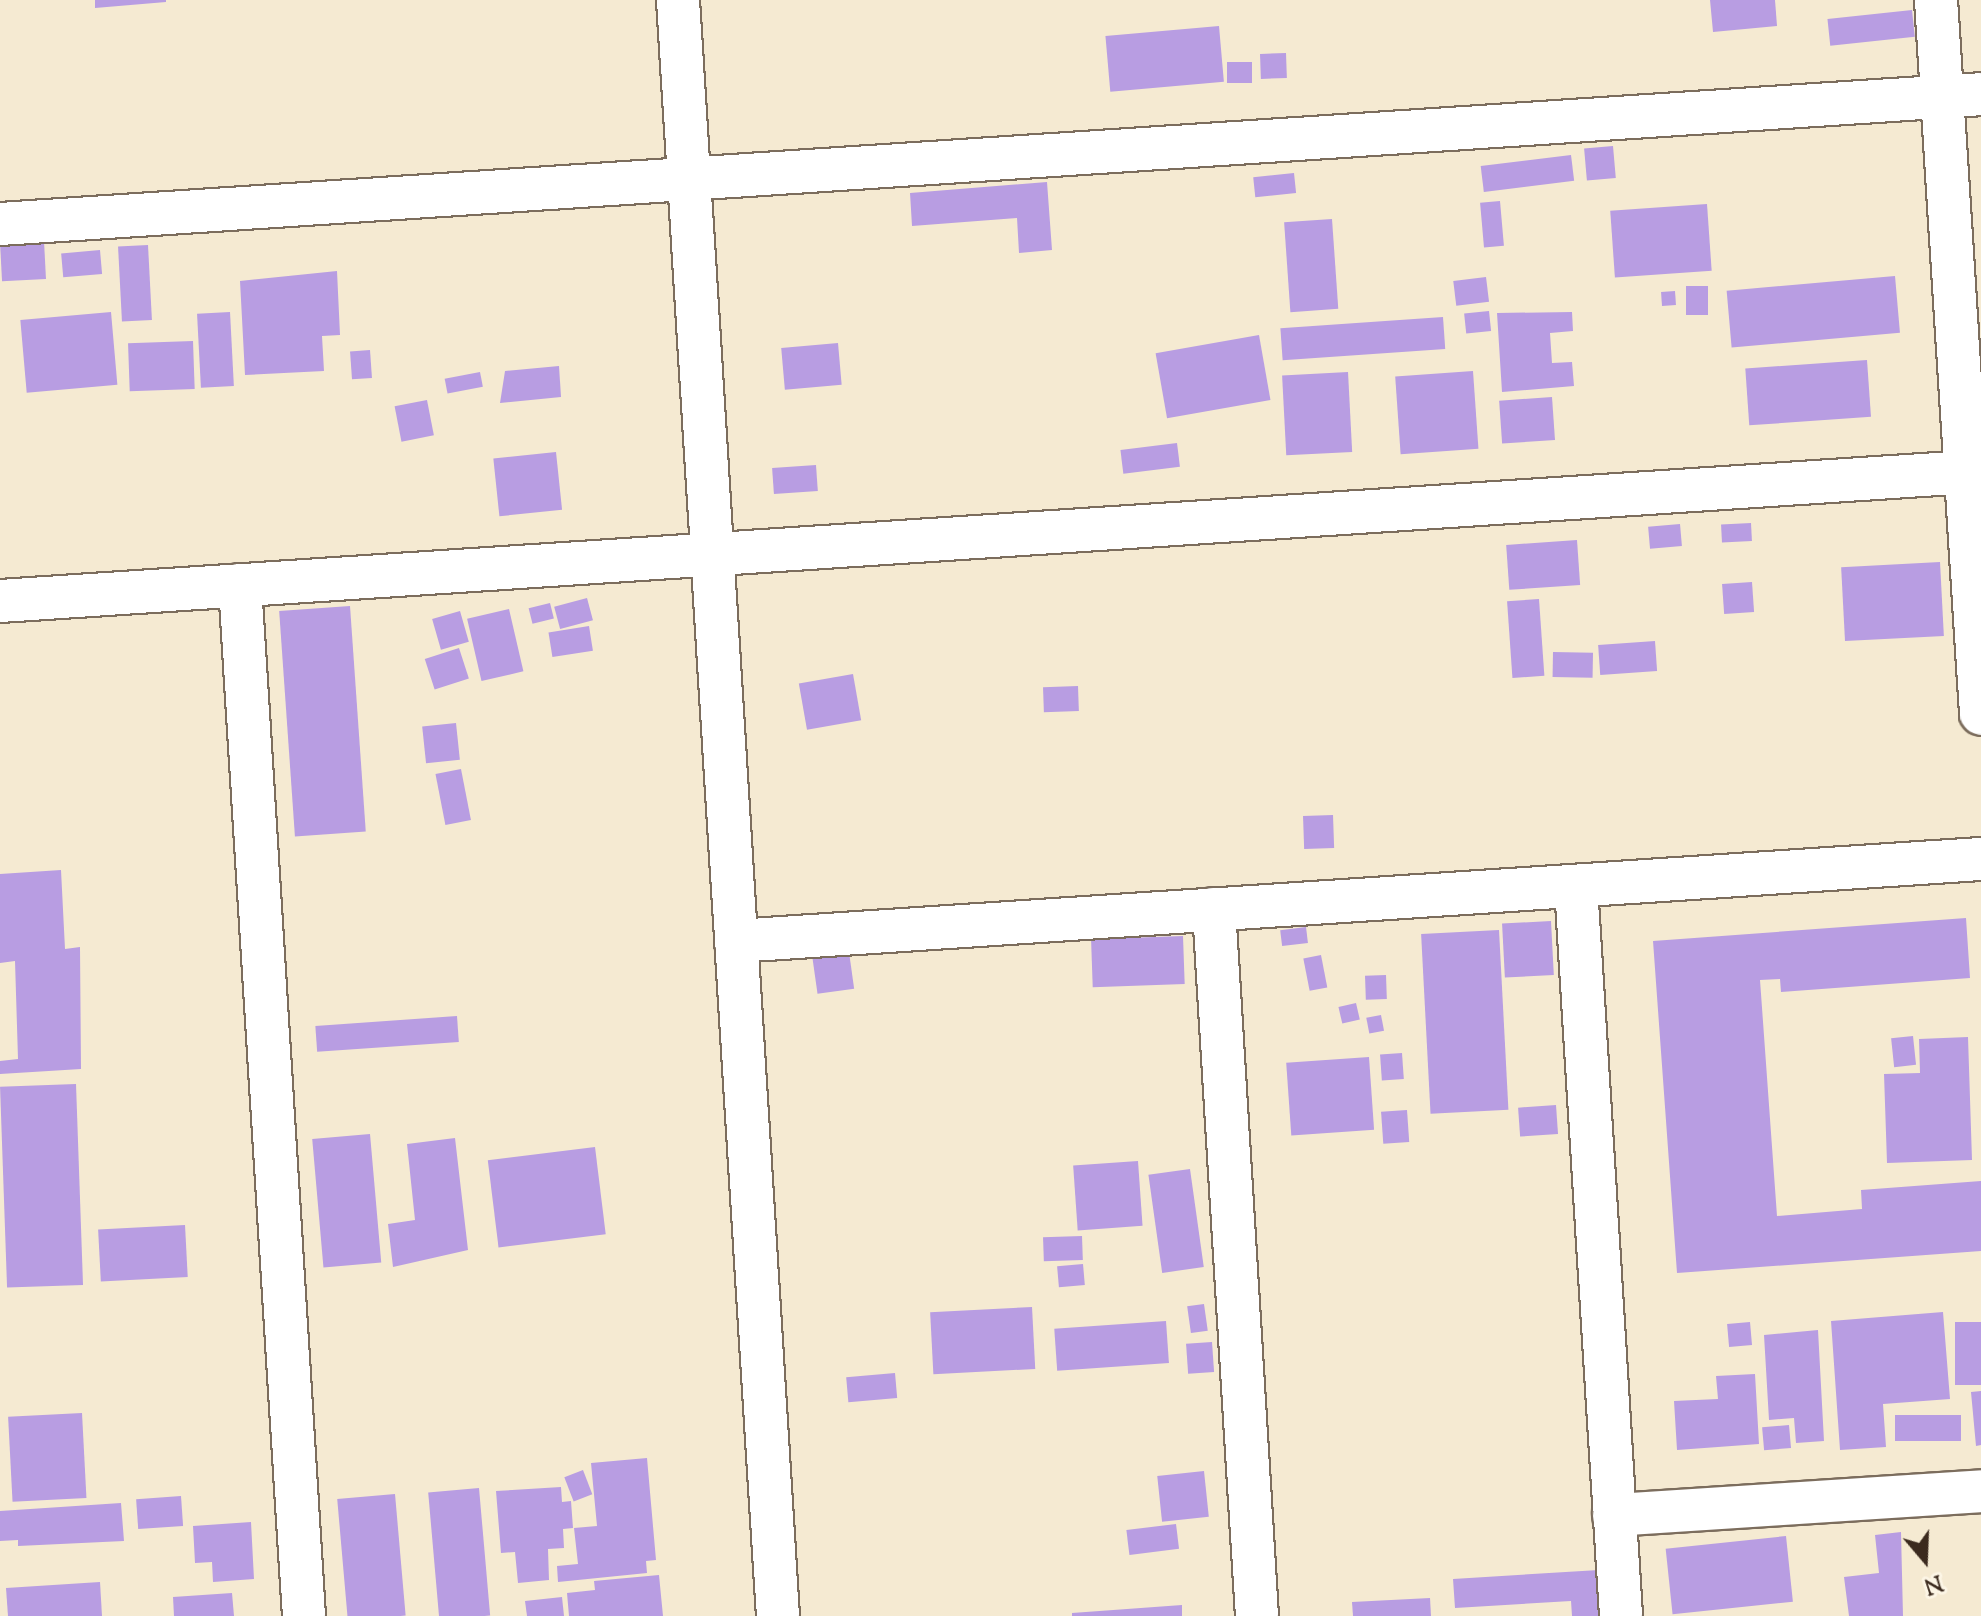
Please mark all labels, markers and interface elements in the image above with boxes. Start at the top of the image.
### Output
north arrow [1885,1520,1965,1600]
text: N [1919,1565,1946,1601]

